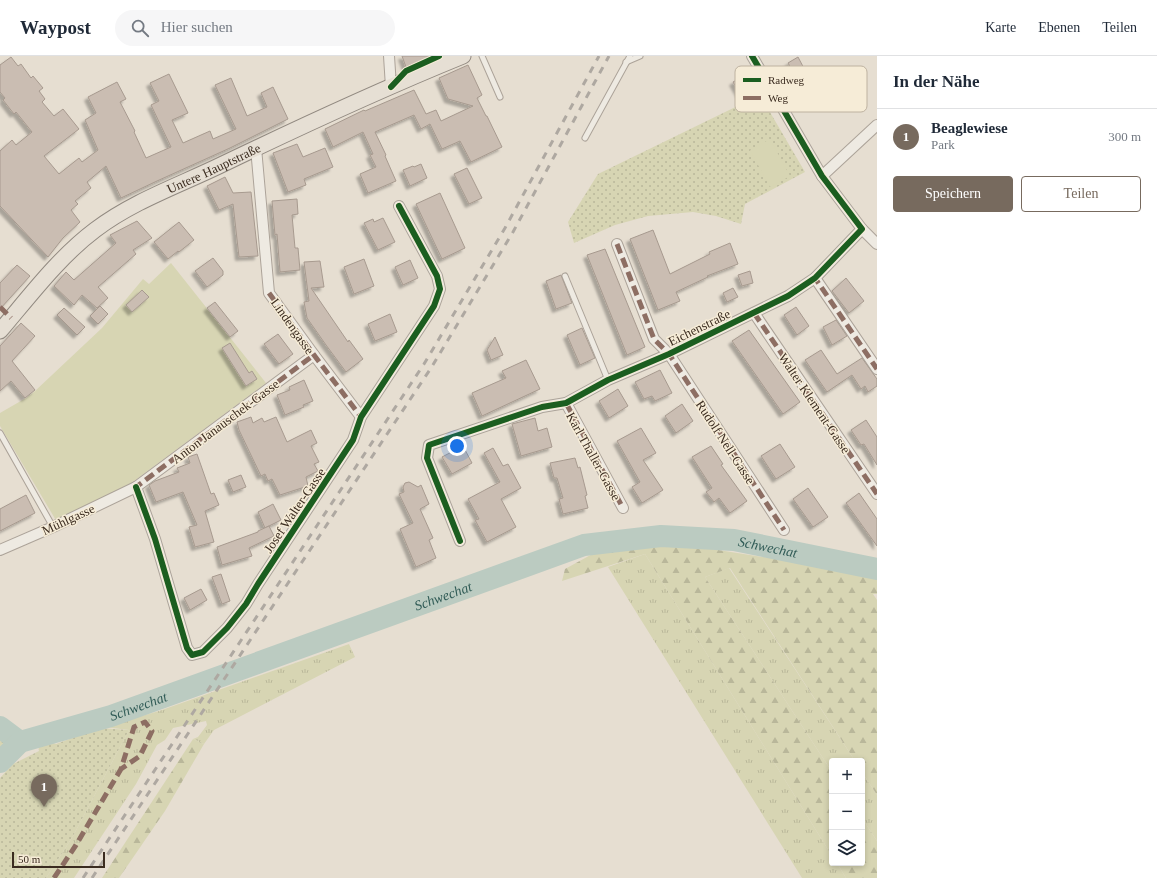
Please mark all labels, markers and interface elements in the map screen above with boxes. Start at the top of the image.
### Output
search box [115,10,395,46]
text: Waypost [20,17,91,38]
icon: search [129,17,151,39]
text: Hier suchen [161,19,233,35]
text: Karte [985,20,1016,35]
text: Ebenen [1038,20,1080,35]
text: Teilen [1102,20,1137,35]
legend [735,66,867,112]
text: In der Nähe [893,72,980,91]
text: Radweg [768,74,805,86]
text: Weg [768,92,788,104]
text: Beaglewiese [931,120,1008,136]
text: 1 [903,129,909,144]
text: 300 m [1108,129,1141,144]
text: Park [931,137,955,152]
street label: Untere Hauptstraße [165,140,263,197]
button: Speichern [893,176,1013,212]
button: Teilen [1021,176,1141,212]
street label: Lindengasse [268,295,318,357]
street label: Eichenstraße [666,306,733,349]
street label: Walter Klement-Gasse [775,350,854,456]
street label: Anton Janauschek-Gasse [169,376,282,467]
street label: Rudolf Nell-Gasse [693,397,758,487]
street label: Karl Thaller-Gasse [563,409,624,503]
your location [447,436,467,456]
street label: Josef Walter-Gasse [260,465,328,556]
street label: Mühlgasse [40,501,97,538]
water label: Schwechat [737,534,800,561]
water label: Schwechat [413,579,475,614]
water label: Schwechat [108,689,170,724]
map controls [829,758,865,866]
button: + [829,758,865,794]
pin: 1 [31,774,57,807]
button: − [829,794,865,830]
button: layers [829,830,865,866]
scale bar [12,850,105,869]
text: 50 m [18,853,40,865]

